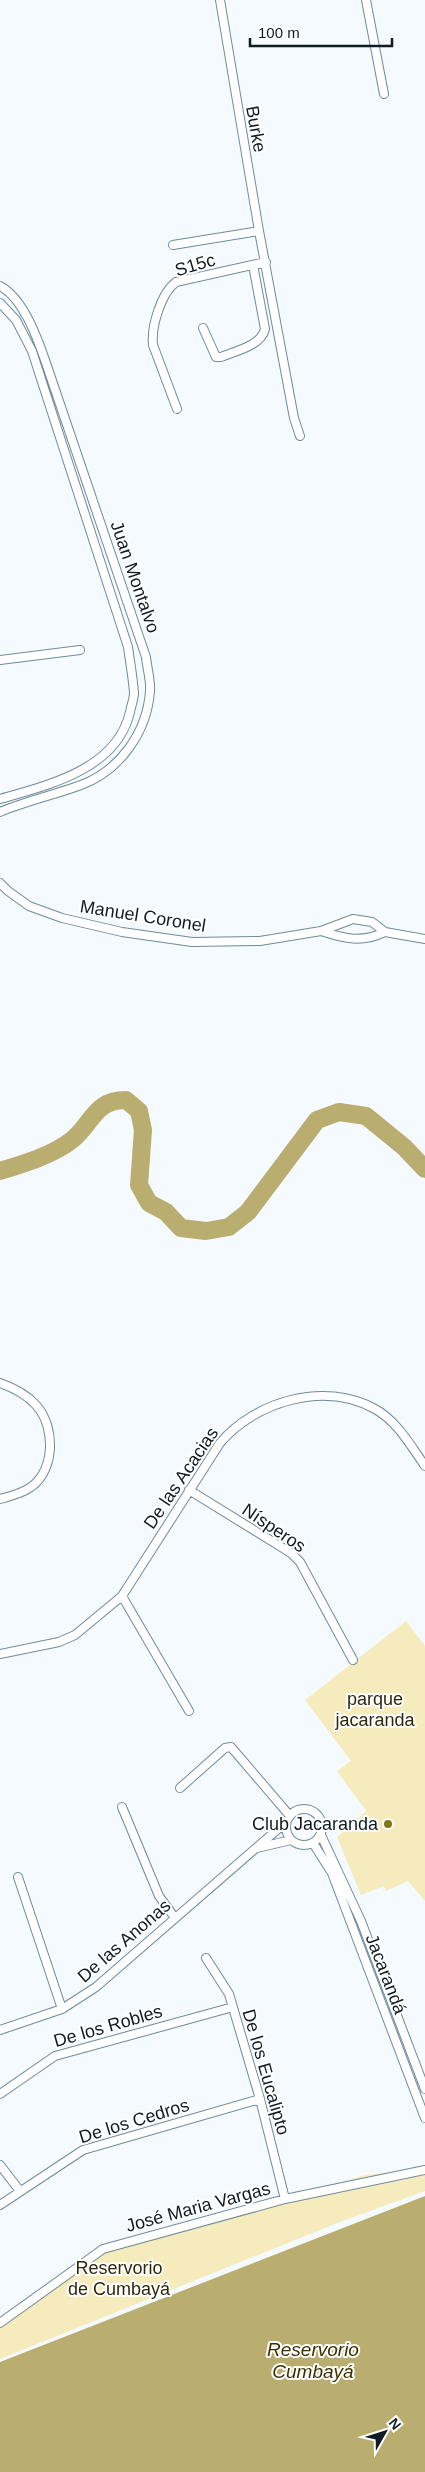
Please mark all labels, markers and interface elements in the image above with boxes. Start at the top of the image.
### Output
scale bar [250,15,392,47]
text: 100 m [258,24,300,41]
street label: Burke [242,104,270,154]
street label: S15c [173,250,217,280]
street label: Juan Montalvo [106,518,164,636]
street label: Manuel Coronel [79,896,207,936]
street label: De las Acacias [140,1423,222,1533]
street label: Nísperos [239,1500,309,1556]
park label: parque jacaranda [334,1689,416,1730]
place label: Club Jacaranda [252,1814,379,1834]
marker: Club Jacaranda [382,1818,394,1830]
street label: De las Anonas [74,1895,174,1987]
street label: Jacarandá [362,1931,411,2018]
street label: De los Robles [51,2001,165,2051]
street label: De los Eucalipto [238,2007,294,2137]
street label: De los Cedros [77,2095,191,2147]
street label: José Maria Vargas [124,2178,272,2236]
park label: Reservorio de Cumbayá [68,2258,171,2299]
water label: Reservorio Cumbayá [267,2339,359,2382]
north arrow [360,2407,410,2457]
text: N [386,2415,405,2433]

